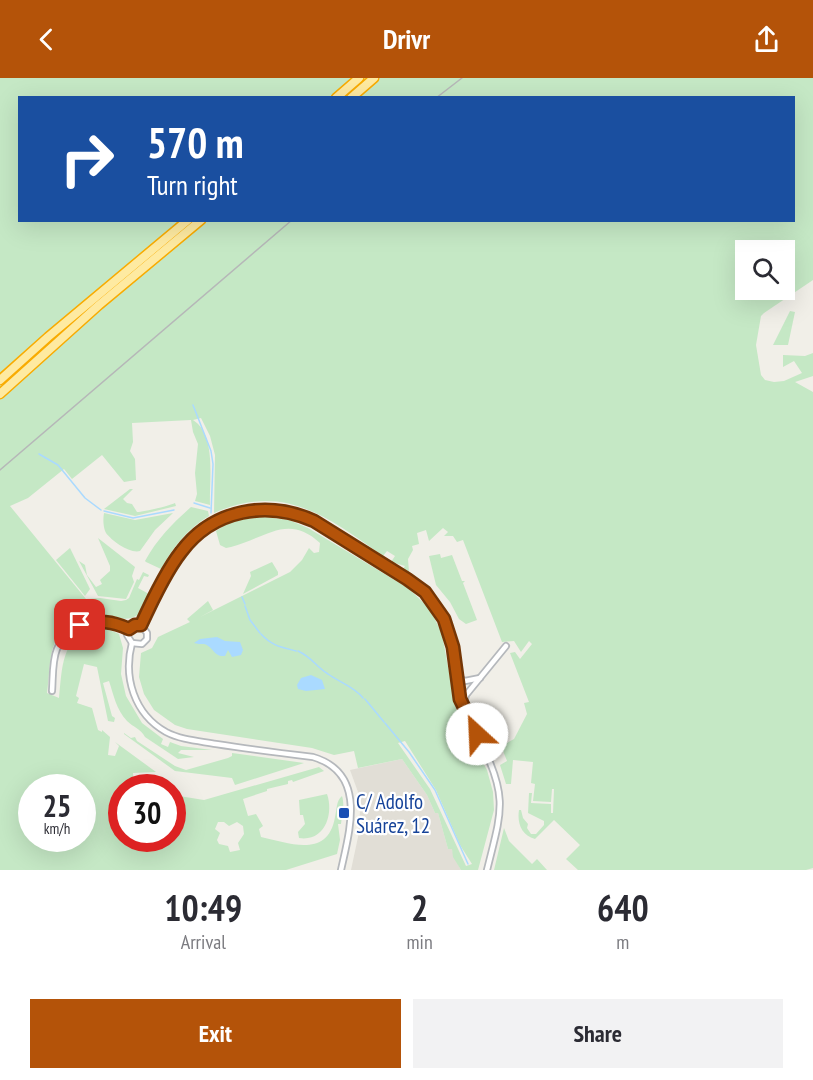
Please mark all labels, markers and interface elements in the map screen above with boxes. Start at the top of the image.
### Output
text: Drivr [383,22,430,56]
icon: back [30,23,63,56]
icon: share [750,23,783,56]
text: 570 m [147,115,244,170]
icon: right [48,120,126,198]
text: Turn right [147,168,238,202]
map controls [735,240,795,300]
button: search [735,240,795,300]
pin [54,599,105,650]
icon: arrive [63,608,96,641]
position arrow [445,702,509,766]
speed limit sign: 30 [108,774,186,852]
text: 25 [43,786,71,825]
place label: C/ Adolfo Suárez, 12 [356,788,430,839]
marker: C/ Adolfo Suárez, 12 [337,806,351,820]
text: km/h [44,819,70,838]
text: 10:49 [164,884,242,931]
text: 2 [411,884,428,931]
text: 640 [597,884,649,931]
text: Arrival [181,929,226,955]
text: min [407,929,433,955]
text: m [616,929,629,955]
button: Exit [30,999,401,1068]
button: Share [413,999,783,1068]

